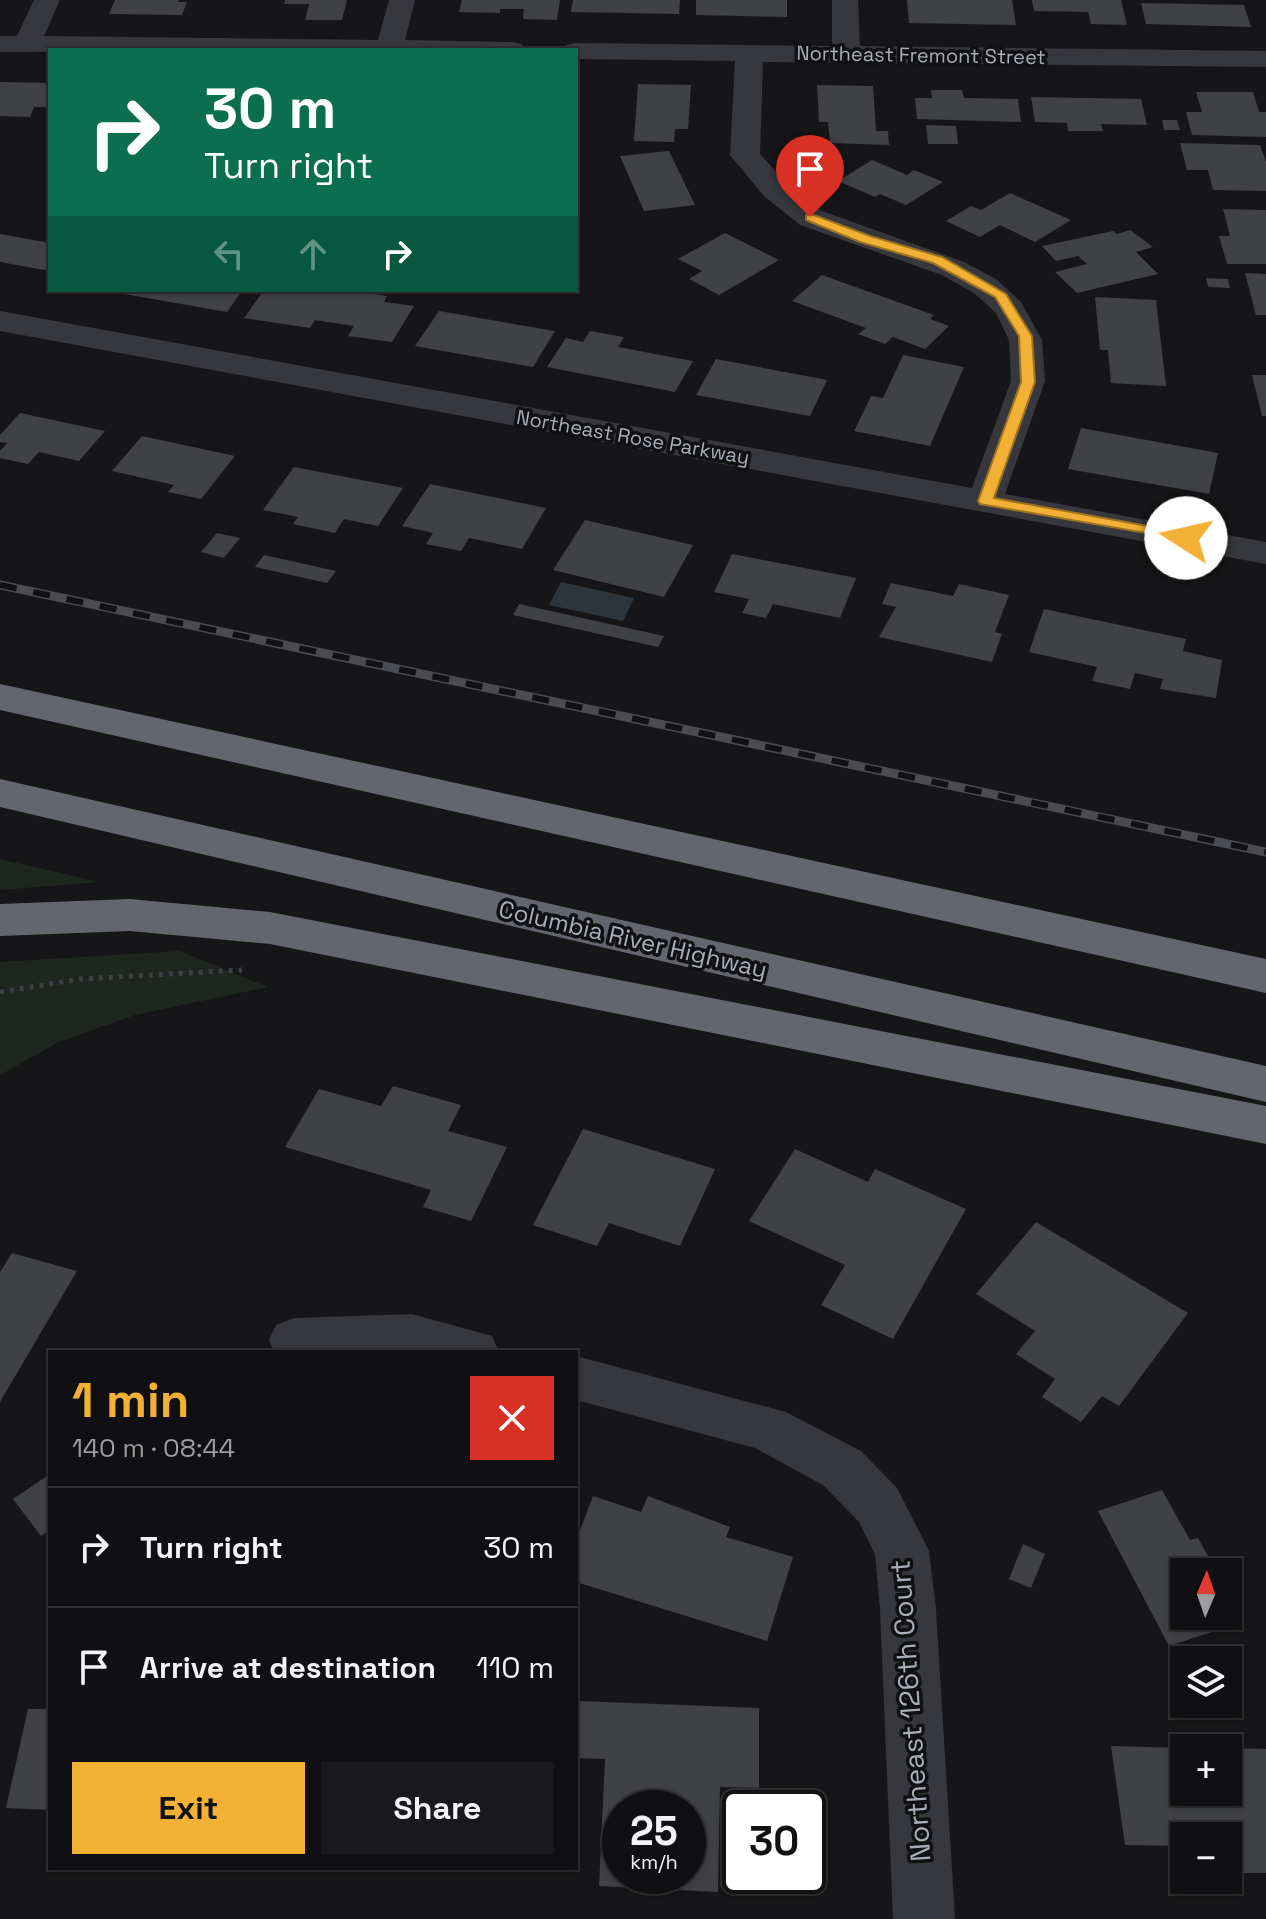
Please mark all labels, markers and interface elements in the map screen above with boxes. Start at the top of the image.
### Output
street label: Northeast Fremont Street [796,40,1046,70]
text: 30 m [204,73,336,144]
icon: right [72,80,176,184]
pin [776,135,844,217]
text: Turn right [204,143,373,189]
icon: arrive [788,147,832,191]
icon: left [207,232,251,276]
icon: ahead [291,232,335,276]
icon: right [375,232,419,276]
street label: Northeast Rose Parkway [515,404,751,470]
position arrow [1144,496,1228,580]
street label: Columbia River Highway [496,893,770,985]
text: 1 min [72,1370,189,1431]
button: close [470,1376,554,1460]
text: 140 m · 08:44 [72,1431,235,1465]
icon: right [72,1525,116,1569]
text: Turn right [140,1528,283,1567]
text: 30 m [483,1528,554,1567]
north arrow [1170,1558,1242,1630]
map controls [1170,1558,1242,1894]
street label: Northeast 126th Court [881,1559,939,1863]
icon: arrive [72,1645,116,1689]
button: layers [1170,1646,1242,1718]
text: Arrive at destination [140,1648,436,1687]
text: 110 m [476,1648,554,1687]
button: + [1170,1734,1242,1806]
button: Exit [72,1762,305,1854]
button: Share [321,1762,554,1854]
speed limit sign: 30 [722,1790,826,1894]
text: 25 [630,1806,678,1857]
button: − [1170,1822,1242,1894]
text: km/h [630,1849,678,1875]

